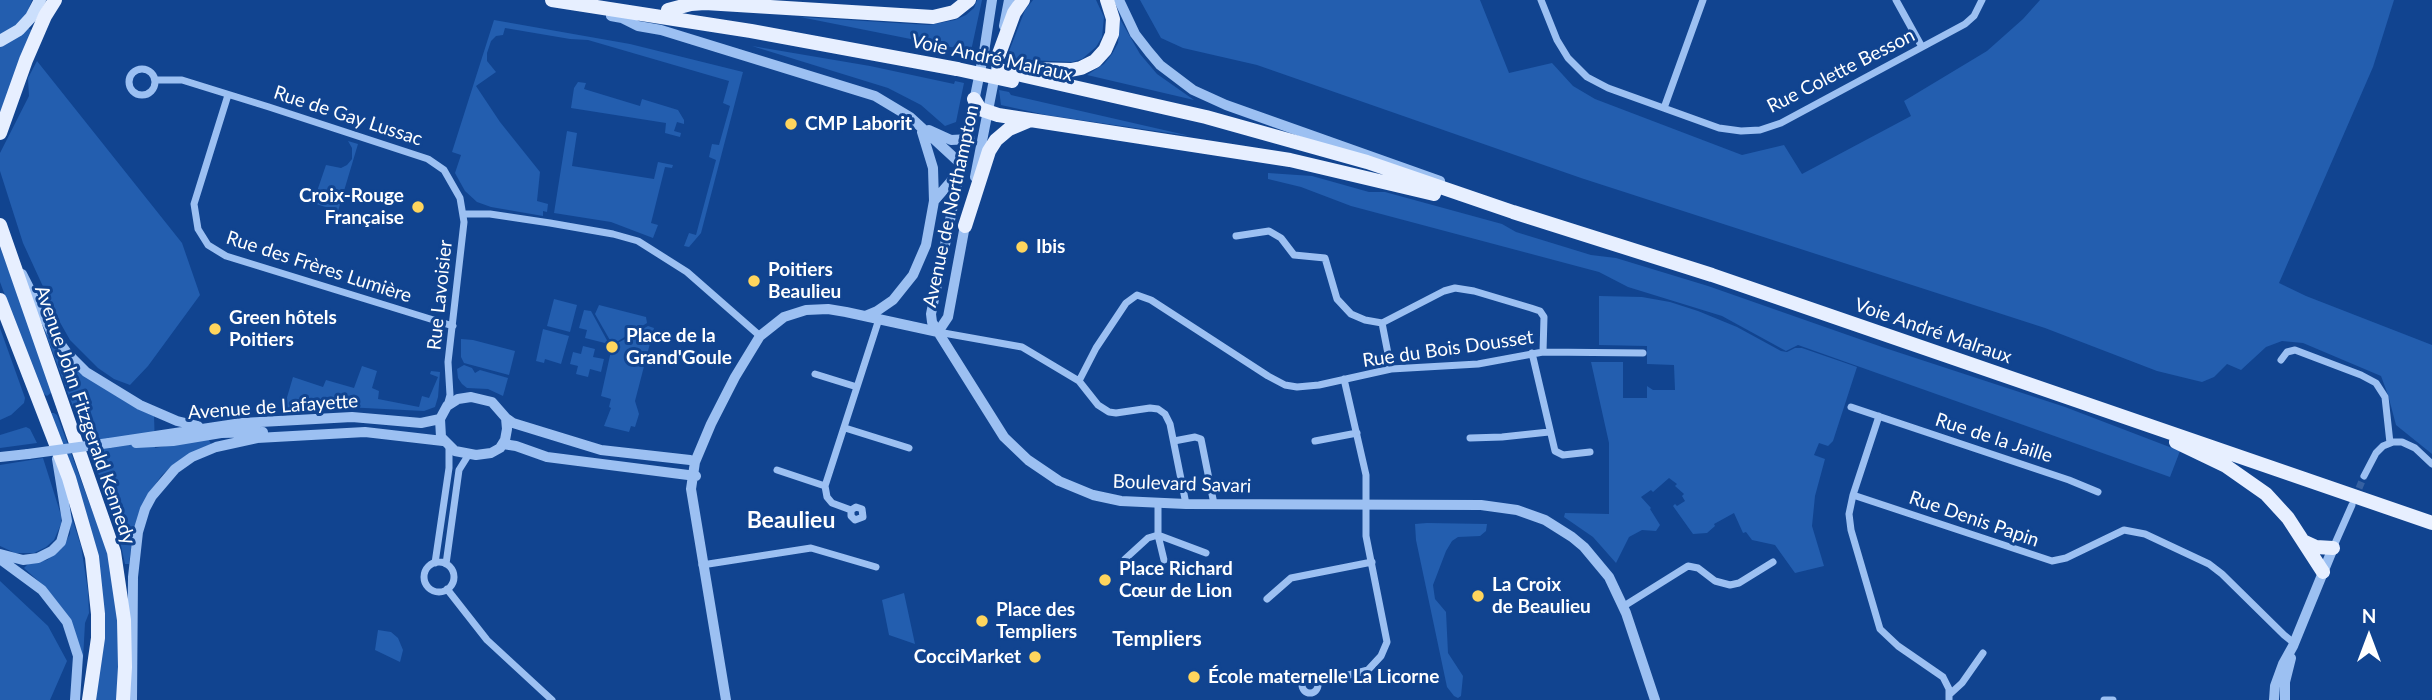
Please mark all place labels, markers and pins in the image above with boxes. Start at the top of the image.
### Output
place label: CMP Laborit [805,113,912,135]
marker: CMP Laborit [783,116,799,132]
place label: Croix-Rouge Française [299,185,404,229]
marker: Croix-Rouge Française [410,199,426,215]
place label: Ibis [1036,236,1065,258]
marker: Ibis [1014,239,1030,255]
place label: Poitiers Beaulieu [768,259,841,303]
marker: Poitiers Beaulieu [746,273,762,289]
place label: Green hôtels Poitiers [229,307,337,351]
marker: Green hôtels Poitiers [207,321,223,337]
place label: Place de la Grand'Goule [626,325,732,369]
marker: Place de la Grand'Goule [604,339,620,355]
place label: Place Richard Cœur de Lion [1119,558,1233,602]
marker: Place Richard Cœur de Lion [1097,572,1113,588]
place label: La Croix de Beaulieu [1492,574,1591,618]
marker: La Croix de Beaulieu [1470,588,1486,604]
place label: Place des Templiers [996,599,1077,643]
marker: Place des Templiers [974,613,990,629]
place label: CocciMarket [914,646,1021,668]
marker: CocciMarket [1027,649,1043,665]
place label: École maternelle La Licorne [1208,666,1439,688]
marker: École maternelle La Licorne [1186,669,1202,685]

